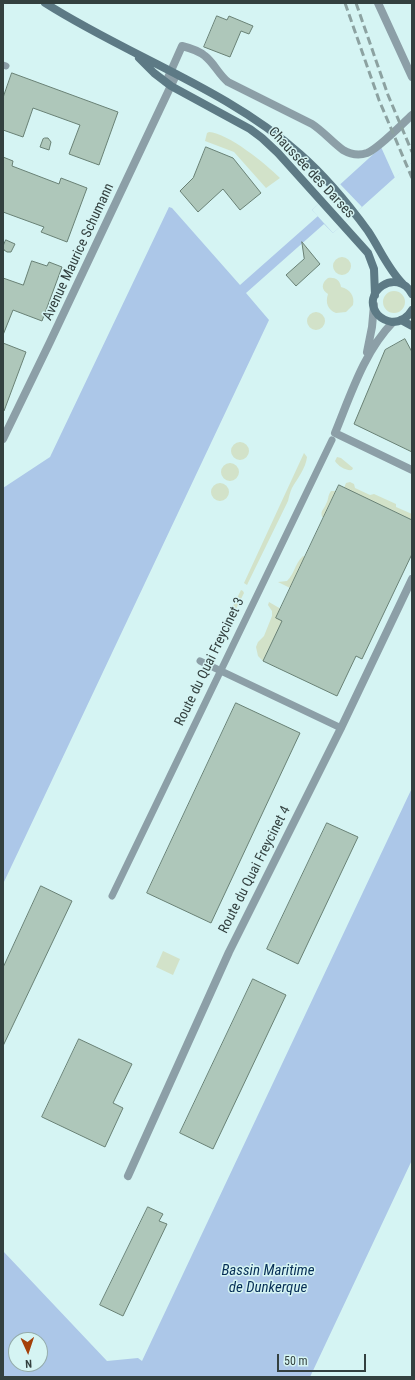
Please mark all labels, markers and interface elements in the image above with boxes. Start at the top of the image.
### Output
street label: Chaussée des Darses [264,124,358,222]
street label: Avenue Maurice Schumann [40,181,118,323]
street label: Route du Quai Freycinet 3 [172,595,248,729]
street label: Route du Quai Freycinet 4 [216,804,294,936]
water label: Bassin Maritime de Dunkerque [221,1262,315,1297]
north arrow [8,1332,48,1372]
scale bar [279,1346,368,1372]
text: 50 m [284,1354,308,1368]
text: N [25,1357,32,1370]

